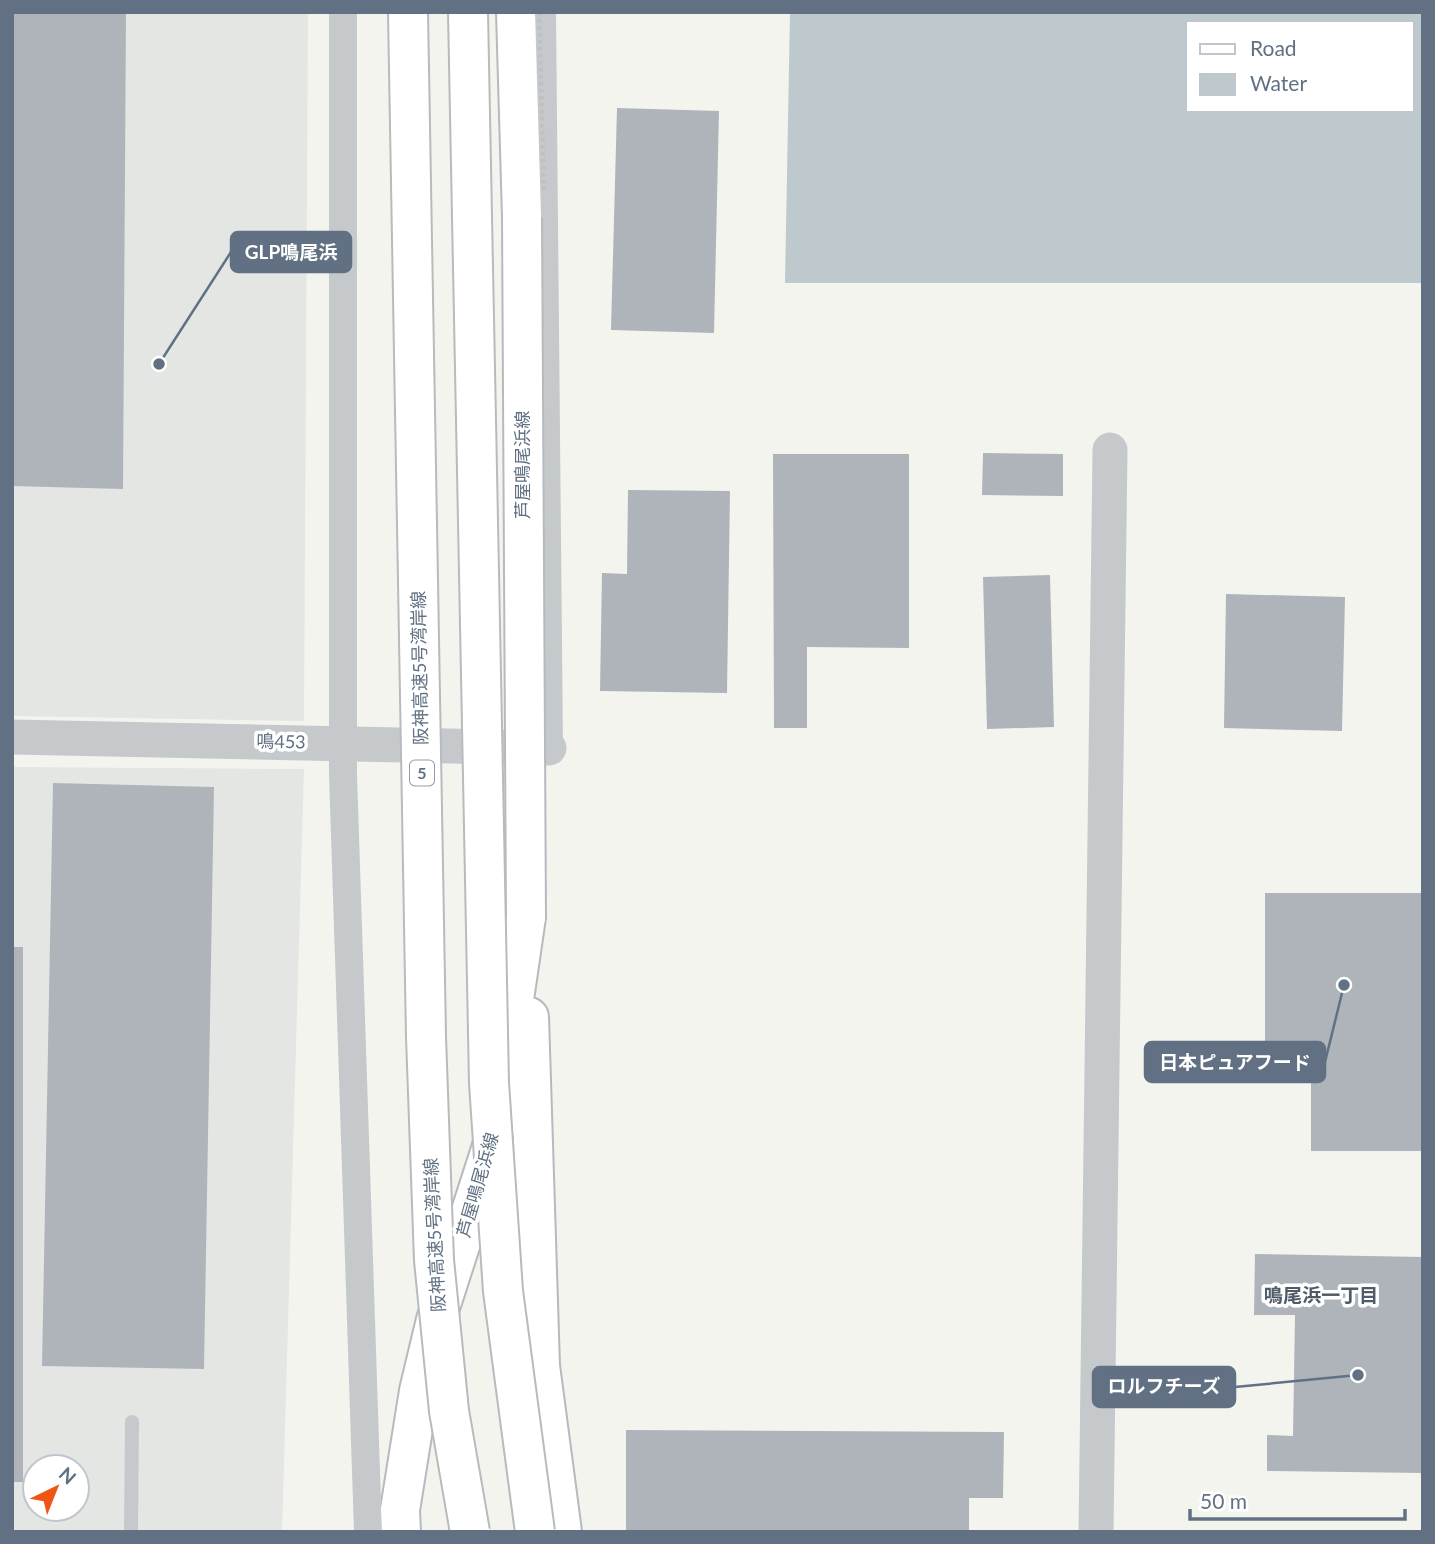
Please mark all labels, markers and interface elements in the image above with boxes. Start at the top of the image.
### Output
legend [1186,21,1414,112]
text: Road [1250,35,1297,60]
text: Water [1250,70,1307,95]
callout: GLP鳴尾浜 [231,232,351,272]
text: GLP鳴尾浜 [245,240,337,263]
street label: 芦屋鳴尾浜線 [511,411,533,519]
street label: 阪神高速5号湾岸線 [407,591,431,745]
street label: 鳴453 [256,730,306,752]
road number: 5 [410,760,434,786]
callout: 日本ピュアフード [1145,1042,1325,1082]
text: 日本ピュアフード [1159,1050,1311,1073]
street label: 芦屋鳴尾浜線 [452,1130,502,1240]
street label: 阪神高速5号湾岸線 [419,1157,449,1313]
district label: 鳴尾浜一丁目 [1264,1283,1378,1306]
callout: ロルフチーズ [1093,1367,1235,1407]
text: ロルフチーズ [1107,1374,1221,1397]
north arrow [21,1453,91,1523]
text: N [55,1462,81,1489]
scale bar [1190,1478,1405,1522]
text: 50 m [1200,1488,1247,1513]

